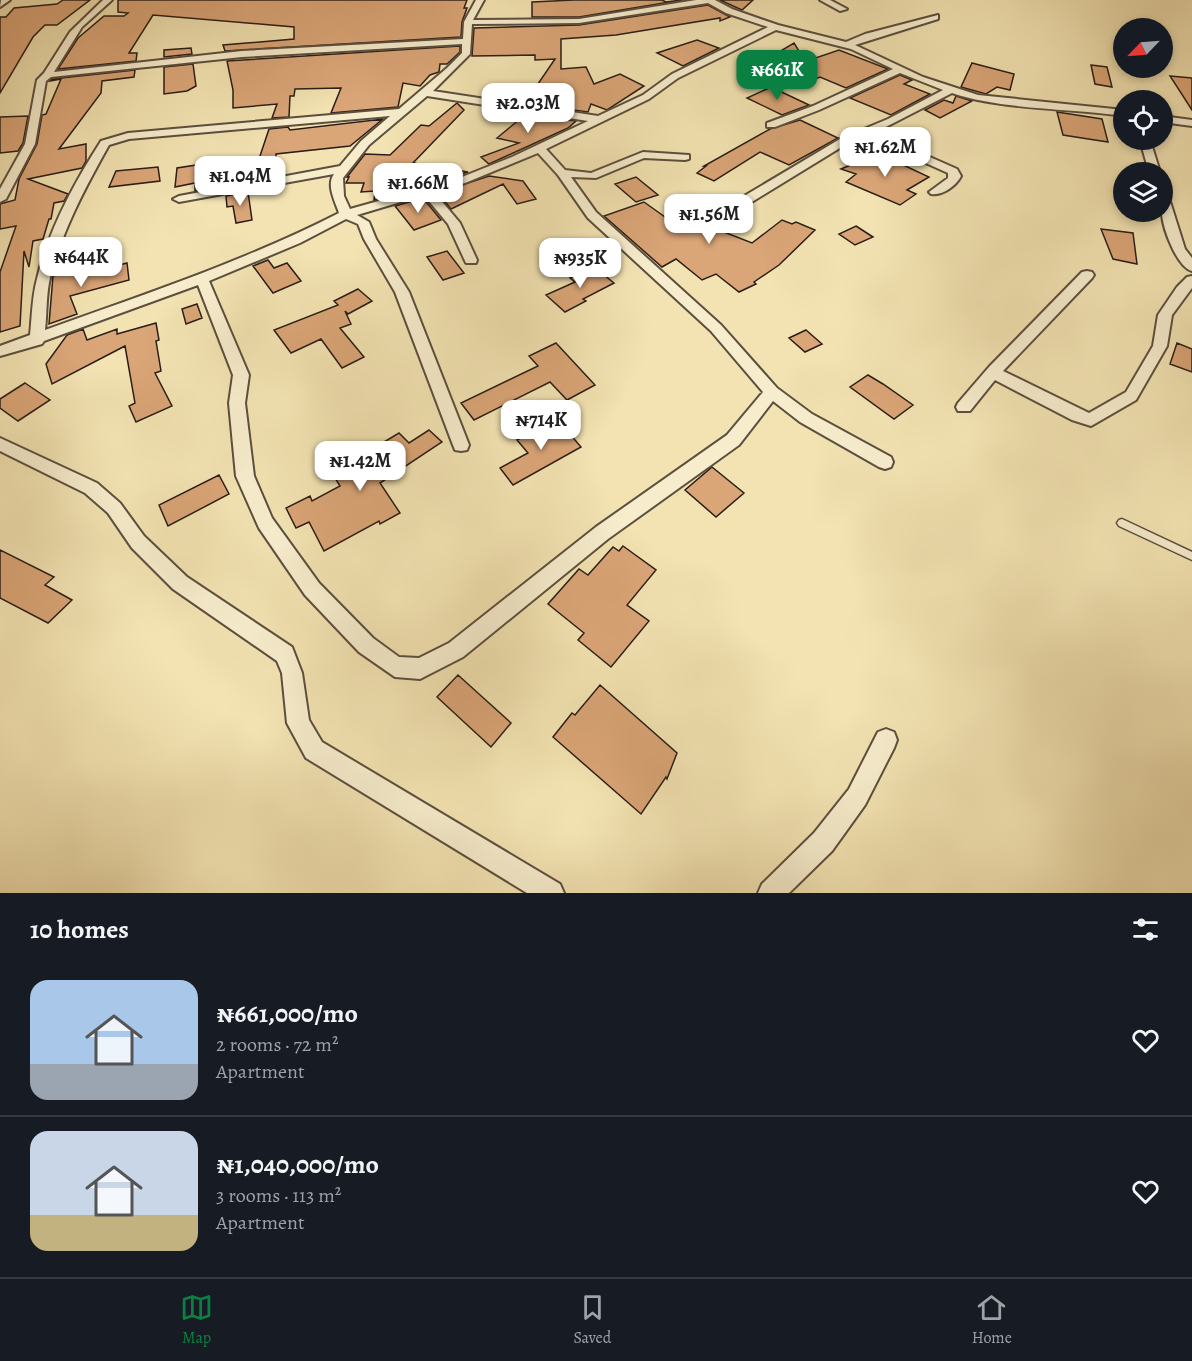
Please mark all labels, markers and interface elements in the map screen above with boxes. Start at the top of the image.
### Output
north arrow [1113,18,1173,78]
map controls [1113,18,1173,222]
pin: ₦661K [735,50,819,101]
text: ₦661K [750,56,804,83]
pin: ₦2.03M [479,83,577,134]
text: ₦2.03M [496,89,560,116]
button: locate [1113,90,1173,150]
pin: ₦1.62M [836,127,934,178]
text: ₦1.62M [854,133,916,160]
pin: ₦1.04M [191,156,289,207]
text: ₦1.04M [208,162,272,189]
button: layers [1113,162,1173,222]
pin: ₦1.66M [369,163,467,214]
text: ₦1.66M [387,169,449,196]
pin: ₦1.56M [660,194,758,245]
text: ₦1.56M [678,200,740,227]
pin: ₦644K [39,237,123,288]
pin: ₦935K [538,238,622,289]
text: ₦644K [53,243,109,270]
text: ₦935K [553,244,607,271]
pin: ₦714K [499,400,583,451]
text: ₦714K [515,406,567,433]
pin: ₦1.42M [311,441,409,492]
text: ₦1.42M [329,447,391,474]
text: 10 homes [30,912,129,947]
icon: filters [1129,913,1162,946]
text: ₦661,000/mo [216,996,358,1031]
icon: home [78,1004,150,1076]
icon: heart [1129,1024,1162,1057]
text: 2 rooms · 72 m² [216,1031,338,1058]
text: Apartment [216,1058,305,1085]
text: ₦1,040,000/mo [216,1147,379,1182]
icon: home [78,1155,150,1227]
icon: heart [1129,1175,1162,1208]
text: 3 rooms · 113 m² [216,1182,341,1209]
text: Apartment [216,1209,305,1236]
tab: Map [180,1291,213,1349]
tab: Saved [573,1291,611,1349]
tab: Home [972,1291,1012,1349]

